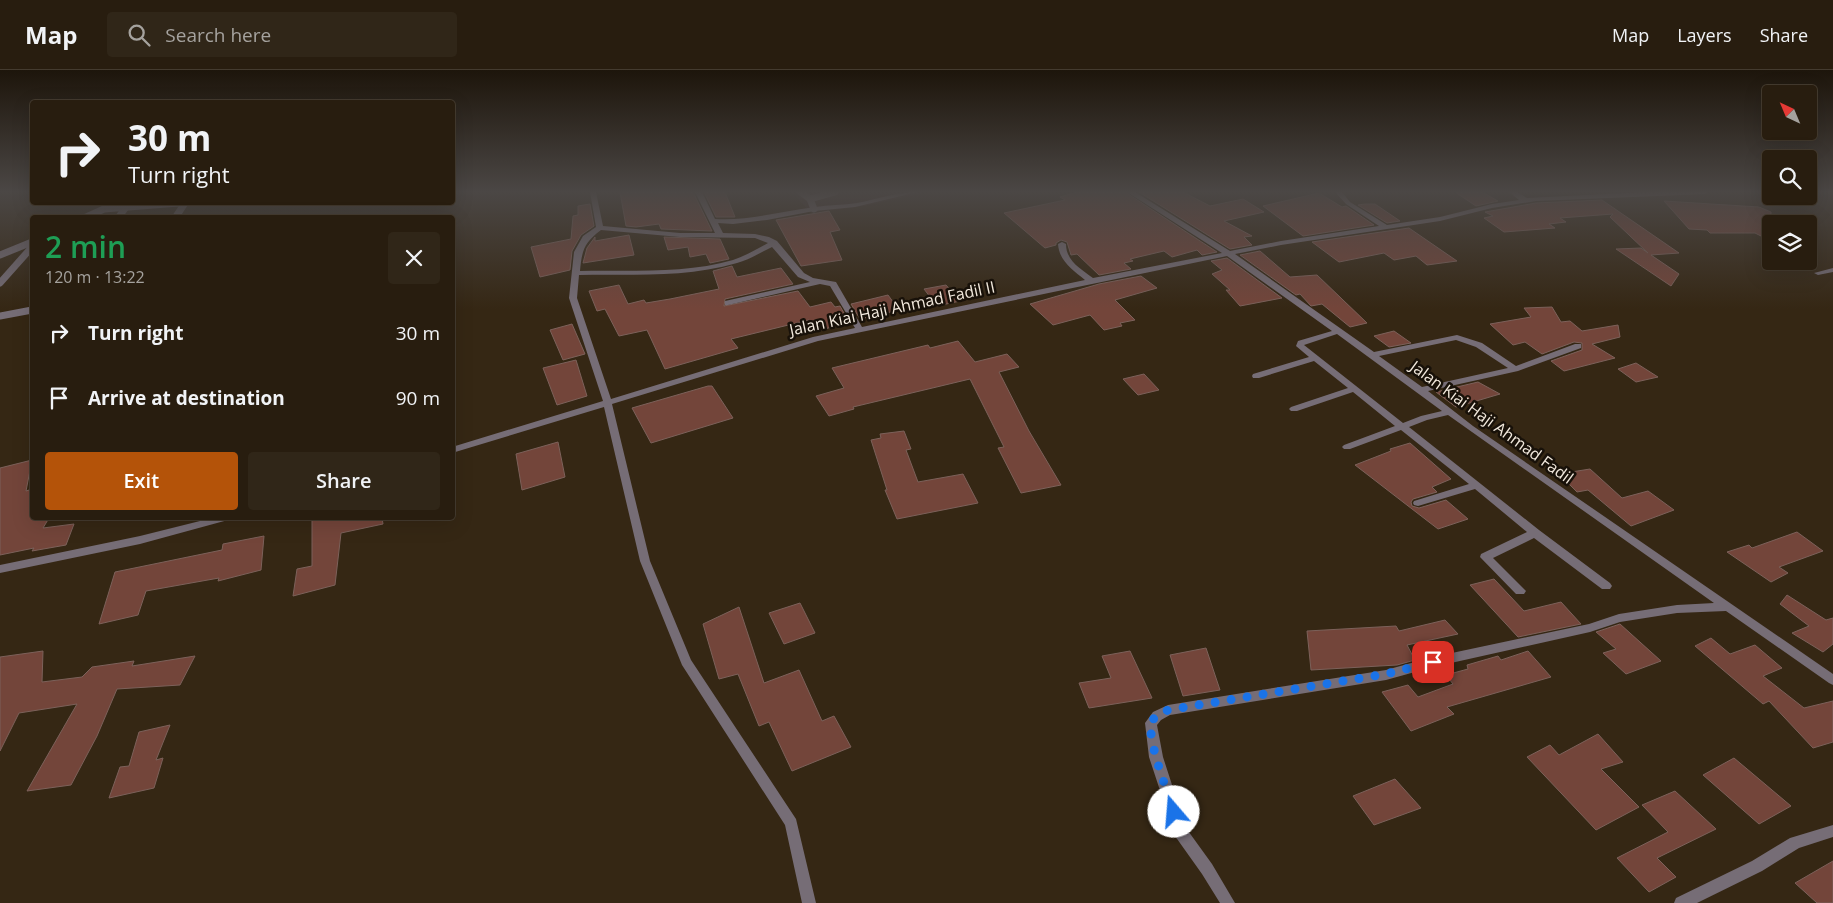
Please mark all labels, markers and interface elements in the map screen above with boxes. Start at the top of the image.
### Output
search box [107,12,457,57]
text: Map [25,18,77,51]
icon: search [125,21,153,49]
text: Search here [165,22,271,48]
text: Map [1612,23,1649,47]
text: Layers [1677,23,1732,47]
text: Share [1760,23,1808,47]
north arrow [1762,85,1818,140]
map controls [1762,85,1817,270]
text: 30 m [128,114,211,161]
icon: right [45,120,110,185]
button: search [1762,150,1817,205]
text: Turn right [128,159,230,189]
button: layers [1762,215,1817,270]
text: 2 min [45,226,126,267]
button: close [388,232,440,284]
text: 120 m · 13:22 [45,266,145,288]
street label: Jalan Kiai Haji Ahmad Fadil II [785,275,997,341]
icon: right [45,319,73,347]
text: Turn right [88,320,183,346]
text: 30 m [396,320,440,346]
street label: Jalan Kiai Haji Ahmad Fadil [1404,354,1578,489]
icon: arrive [45,384,73,412]
text: Arrive at destination [88,385,285,411]
text: 90 m [396,385,440,411]
button: Exit [45,452,238,510]
button: Share [248,452,440,510]
pin [1412,641,1454,683]
icon: arrive [1419,648,1447,676]
position arrow [1147,785,1199,837]

